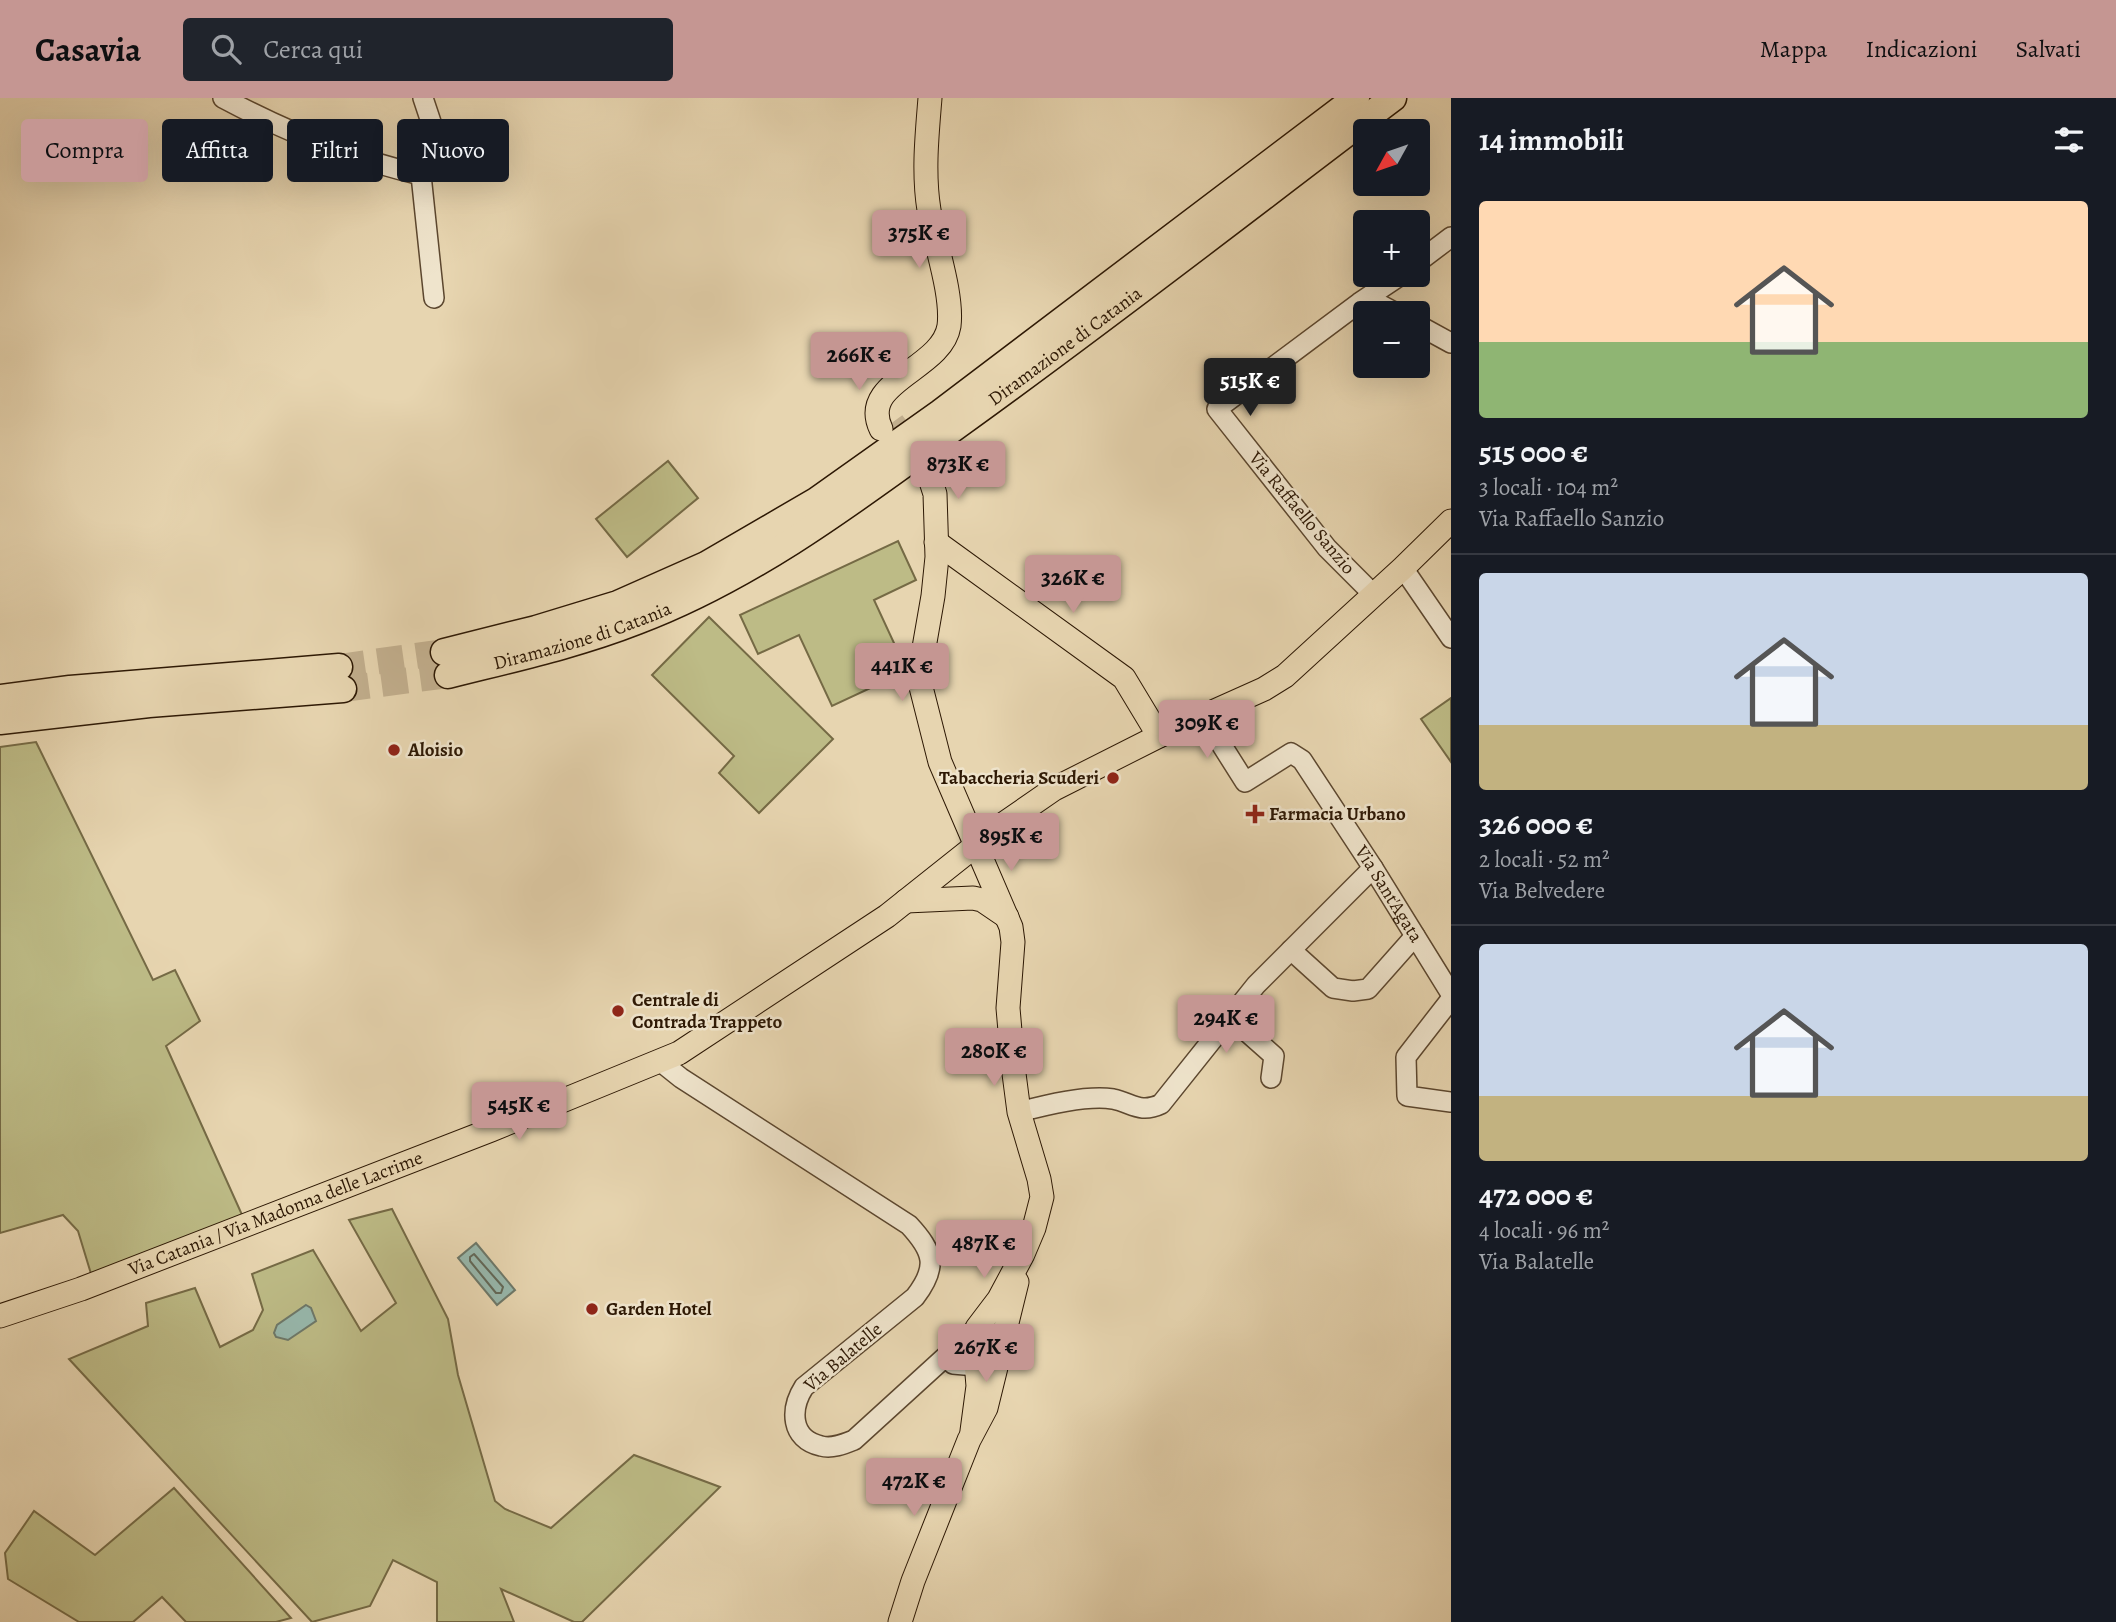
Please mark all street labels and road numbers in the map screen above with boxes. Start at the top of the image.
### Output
street label: Diramazione di Catania [983,280,1147,412]
street label: Via Raffaello Sanzio [1242,445,1361,580]
street label: Diramazione di Catania [491,595,676,676]
street label: Via Sant'Agata [1348,840,1429,948]
street label: Via Catania / Via Madonna delle Lacrime [124,1145,426,1283]
street label: Via Balatelle [797,1316,888,1398]

